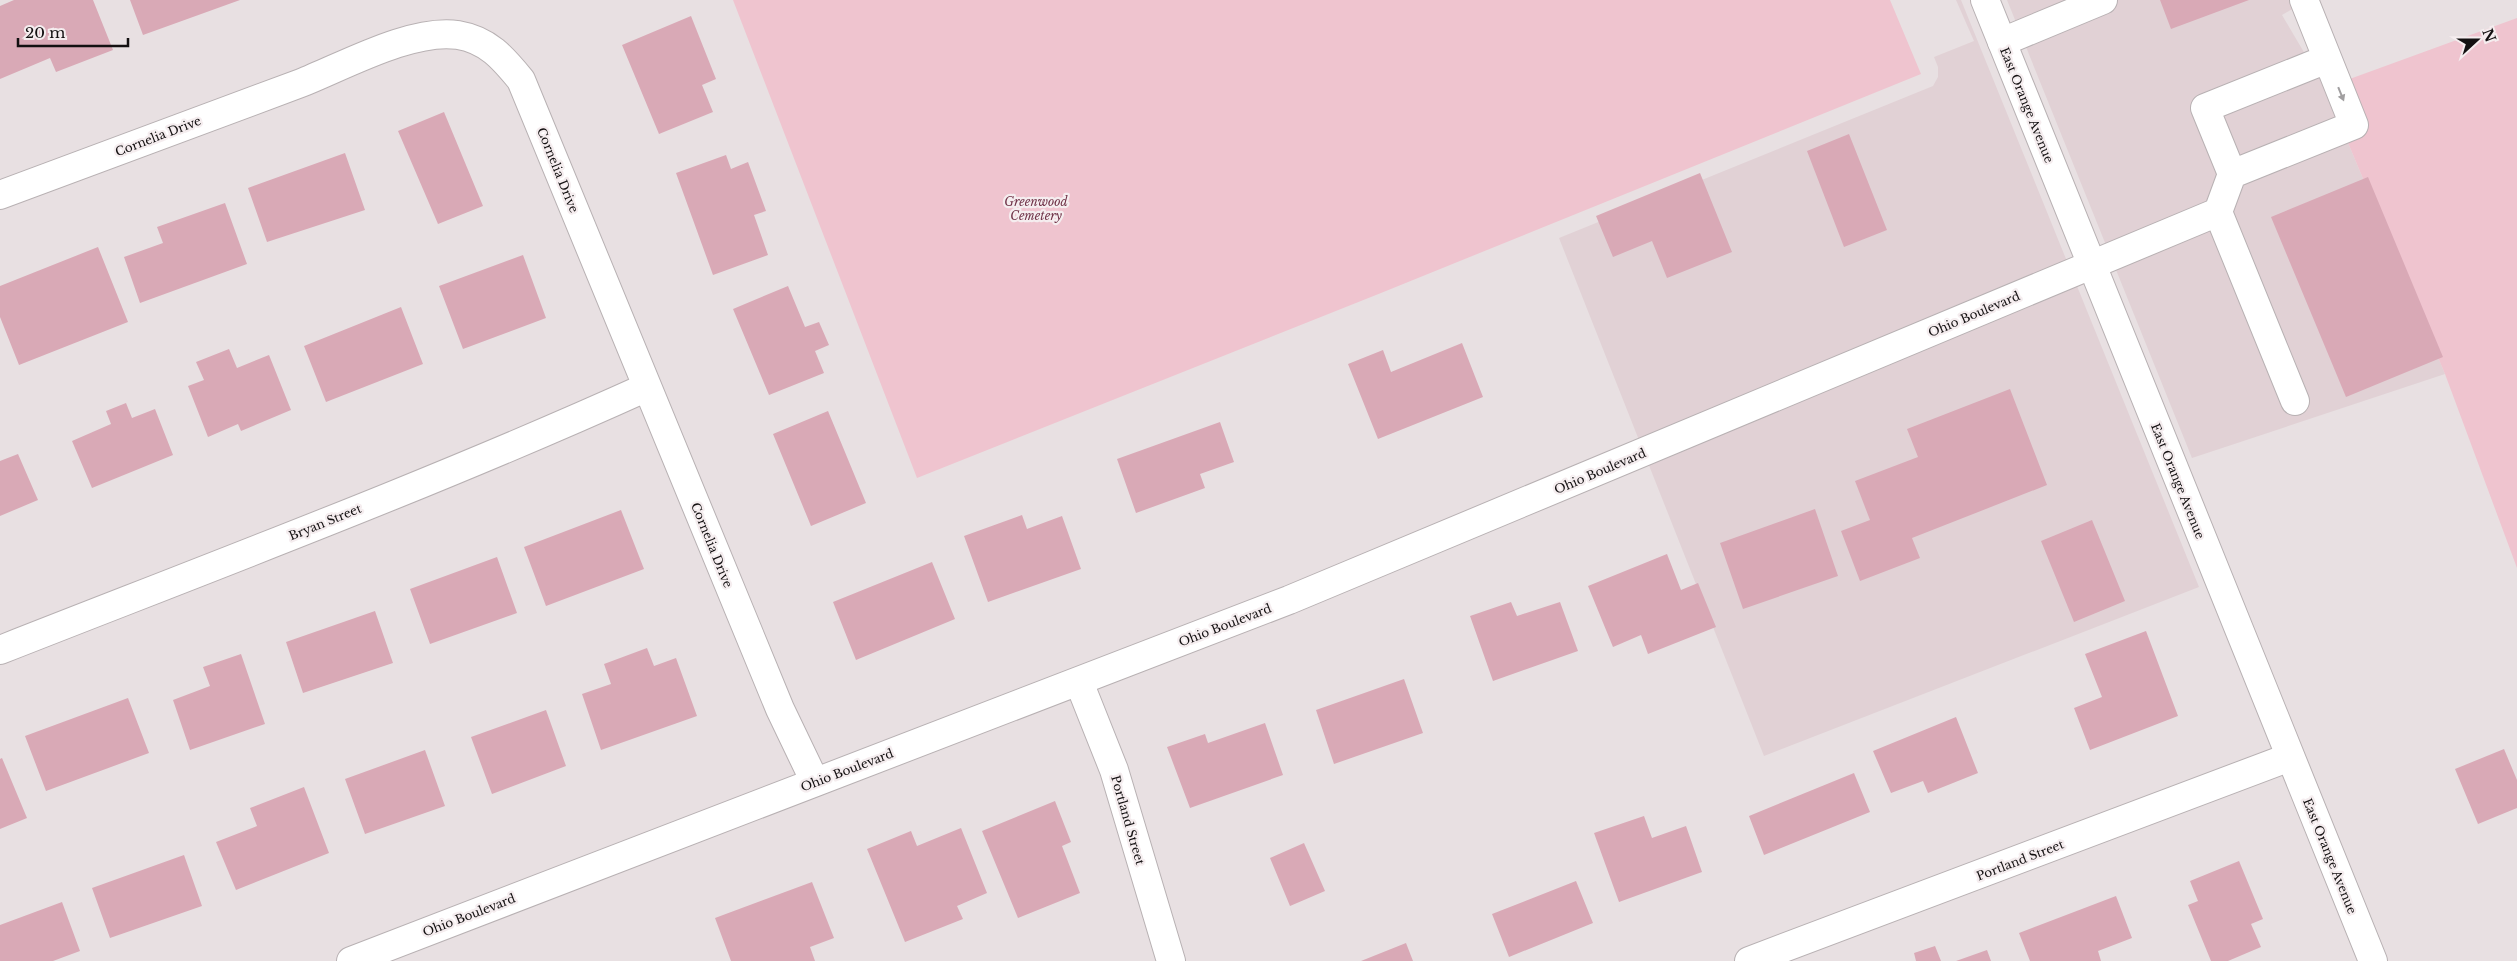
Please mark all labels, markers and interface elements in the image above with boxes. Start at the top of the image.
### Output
scale bar [18,15,128,47]
north arrow [2452,15,2502,65]
text: 20 m [25,23,65,42]
text: N [2478,26,2500,45]
street label: East Orange Avenue [1997,45,2057,165]
one-way arrow [2338,87,2346,101]
street label: Cornelia Drive [113,113,203,159]
street label: Cornelia Drive [534,125,582,215]
park label: Greenwood Cemetery [1004,194,1068,223]
street label: Ohio Boulevard [1926,288,2022,340]
street label: East Orange Avenue [2148,421,2208,541]
street label: Ohio Boulevard [1552,445,1648,497]
street label: Bryan Street [287,500,364,543]
street label: Cornelia Drive [688,500,736,590]
street label: Ohio Boulevard [1177,600,1273,650]
street label: Ohio Boulevard [799,745,895,795]
street label: Portland Street [1108,773,1148,867]
street label: East Orange Avenue [2300,796,2360,916]
street label: Portland Street [1974,836,2066,884]
street label: Ohio Boulevard [421,890,517,940]

